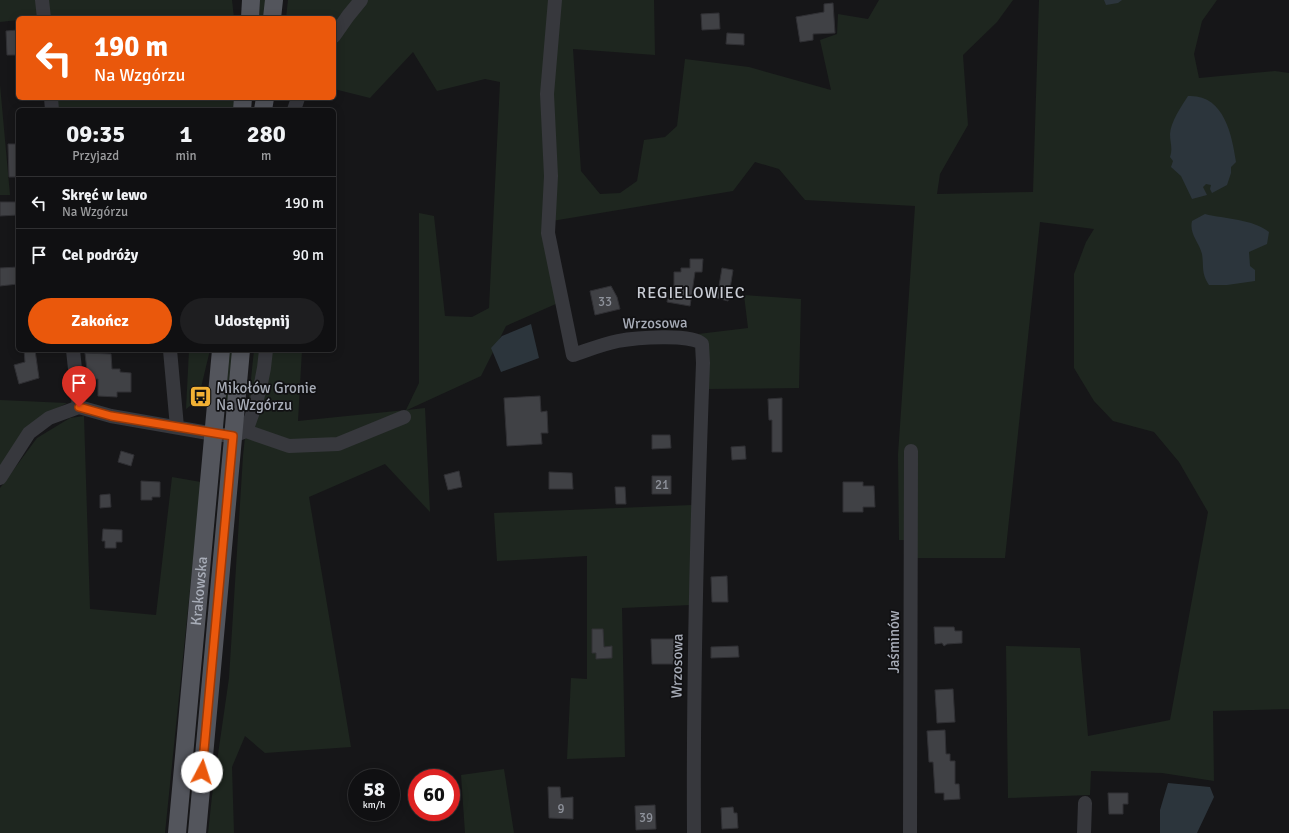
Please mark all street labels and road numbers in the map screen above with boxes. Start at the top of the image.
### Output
street label: Wrzosowa [622,313,688,333]
street label: Krakowska [187,556,211,626]
street label: Jaśminów [885,610,903,674]
street label: Wrzosowa [667,633,687,699]

